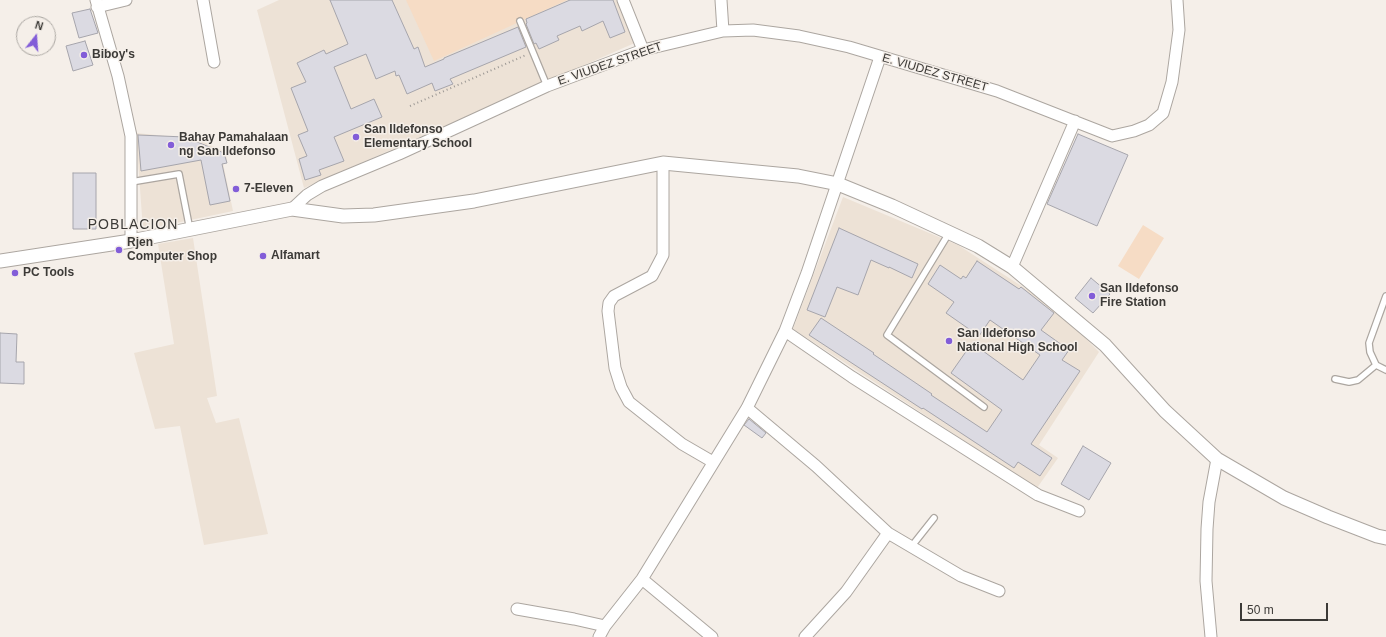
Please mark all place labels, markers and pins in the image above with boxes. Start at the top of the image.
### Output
place label: Biboy's [92,48,135,62]
marker: Biboy's [79,50,89,60]
place label: San Ildefonso Elementary School [364,123,472,151]
place label: Bahay Pamahalaan ng San Ildefonso [179,131,288,159]
marker: San Ildefonso Elementary School [351,132,361,142]
marker: Bahay Pamahalaan ng San Ildefonso [166,140,176,150]
place label: 7-Eleven [244,182,293,196]
marker: 7-Eleven [231,184,241,194]
place label: Rjen Computer Shop [127,236,217,264]
marker: Rjen Computer Shop [114,245,124,255]
place label: Alfamart [271,249,320,263]
marker: Alfamart [258,251,268,261]
place label: PC Tools [23,266,74,280]
marker: PC Tools [10,268,20,278]
place label: San Ildefonso Fire Station [1100,282,1179,310]
marker: San Ildefonso Fire Station [1087,291,1097,301]
place label: San Ildefonso National High School [957,327,1078,355]
marker: San Ildefonso National High School [944,336,954,346]

